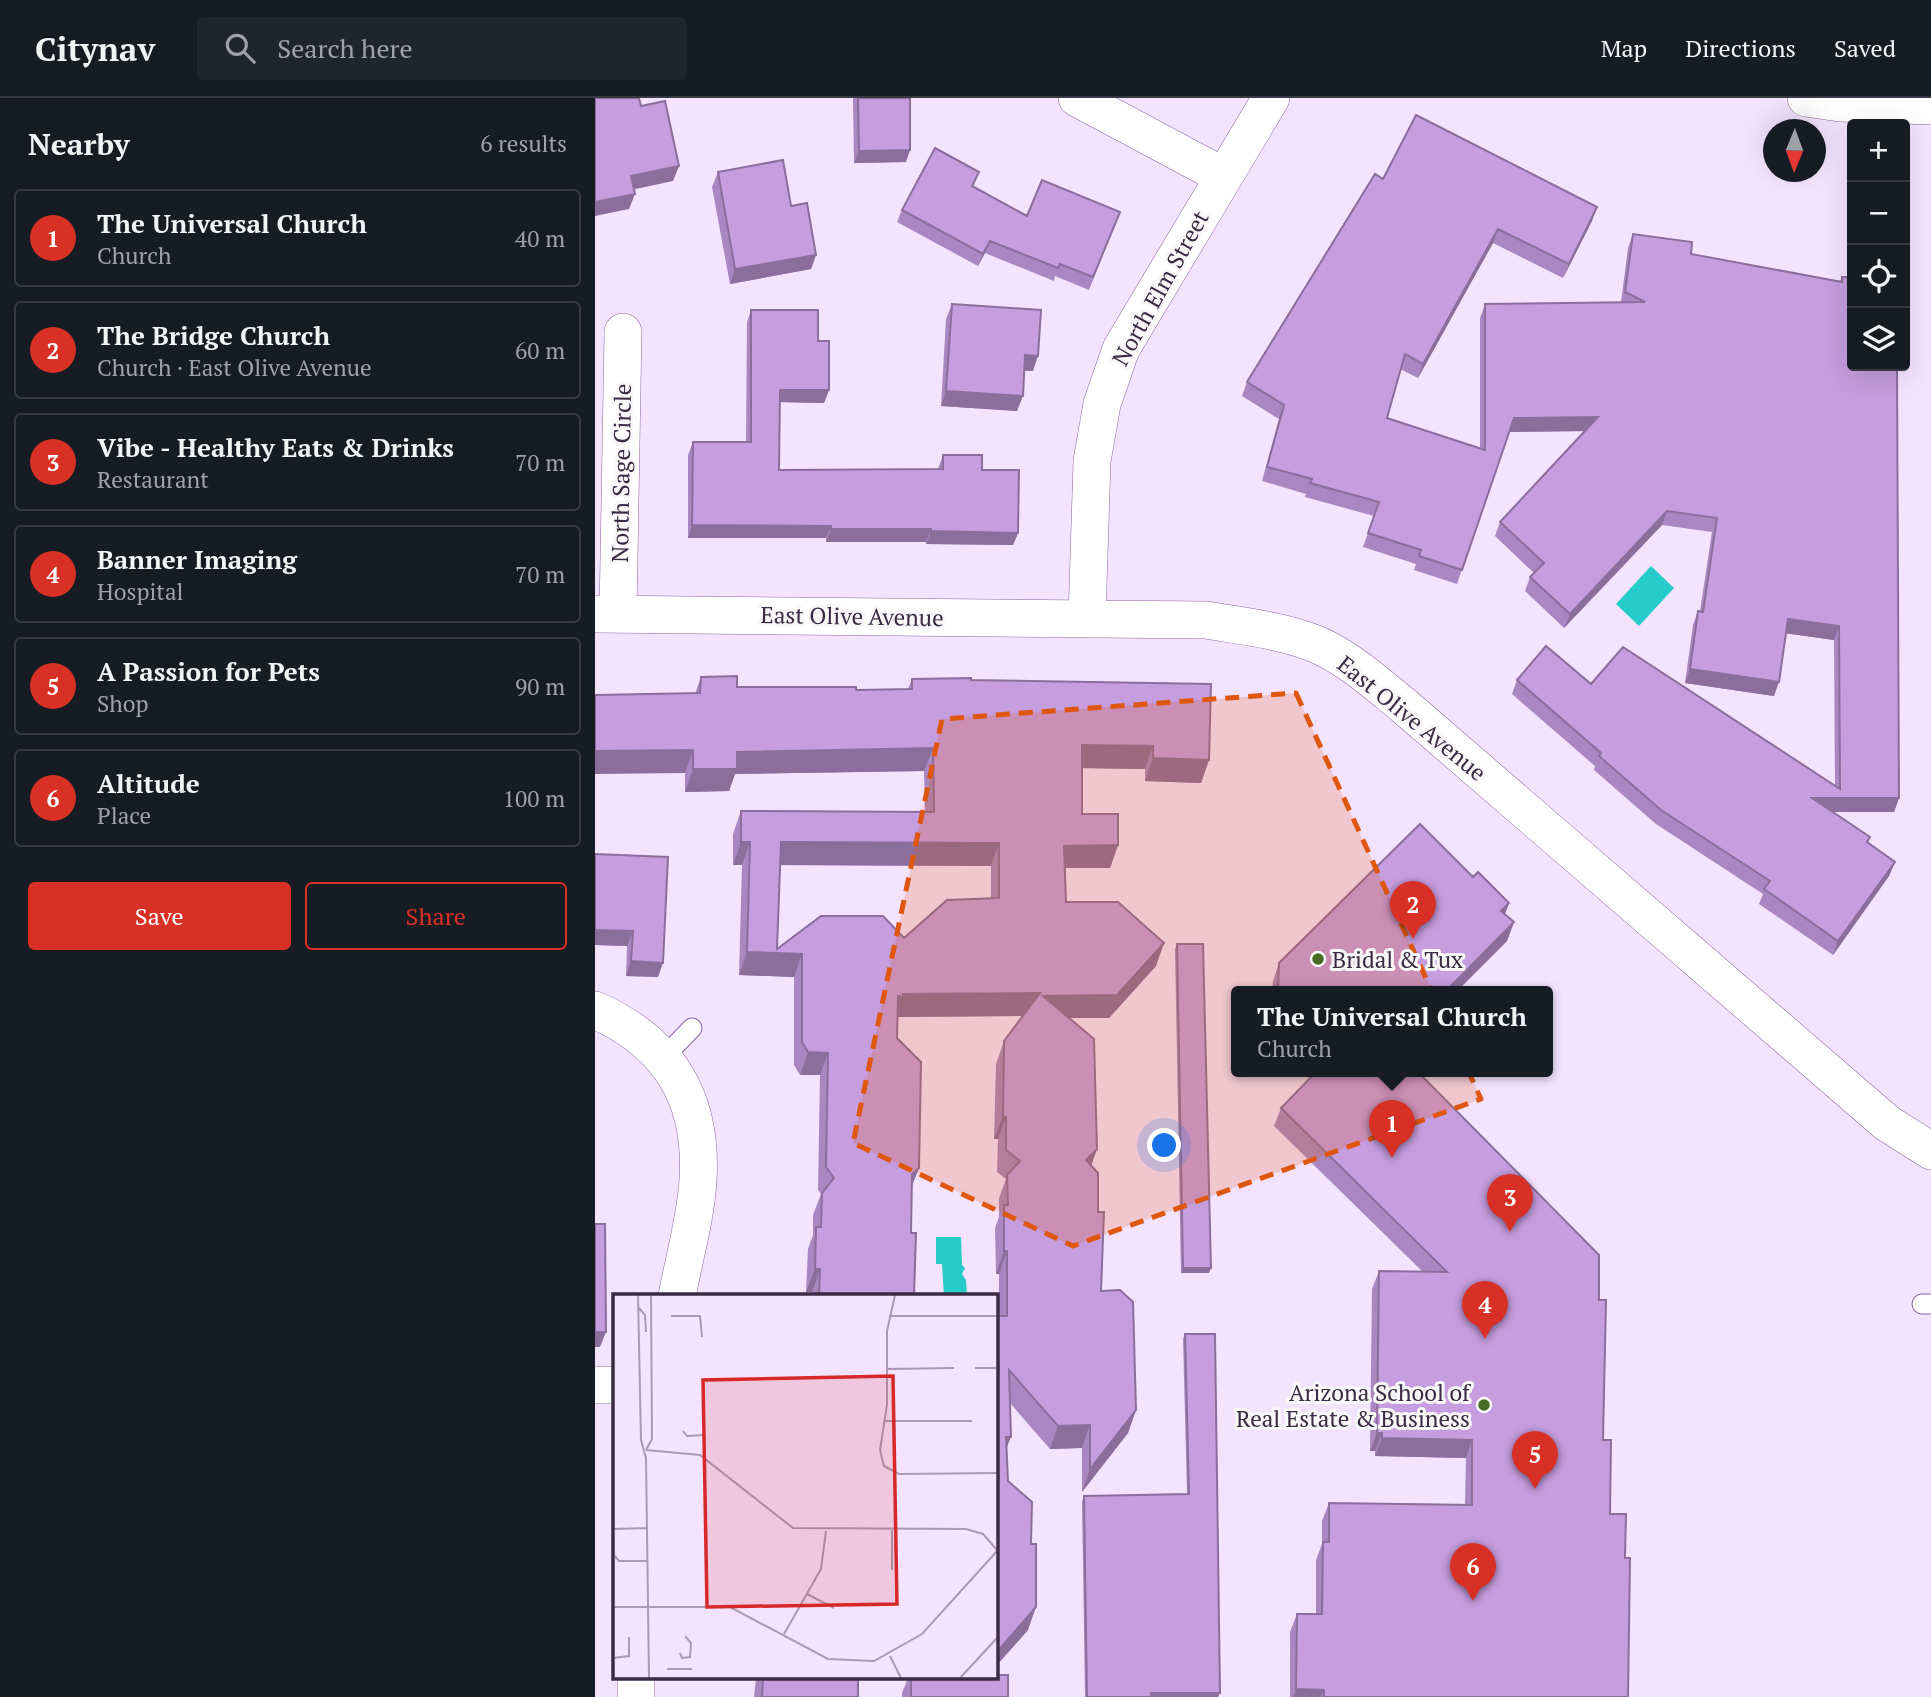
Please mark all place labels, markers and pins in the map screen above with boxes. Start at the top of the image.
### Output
pin: 2 [1390,881,1436,939]
place label: Bridal & Tux [1332,944,1463,975]
marker: Bridal & Tux [1310,951,1326,967]
pin: 1 [1369,1100,1415,1158]
pin: 3 [1487,1174,1533,1232]
pin: 4 [1462,1281,1508,1339]
place label: Arizona School of Real Estate & Business [1236,1377,1472,1434]
marker: Arizona School of Real Estate & Business [1476,1397,1492,1413]
pin: 5 [1512,1431,1558,1489]
pin: 6 [1450,1543,1496,1601]

